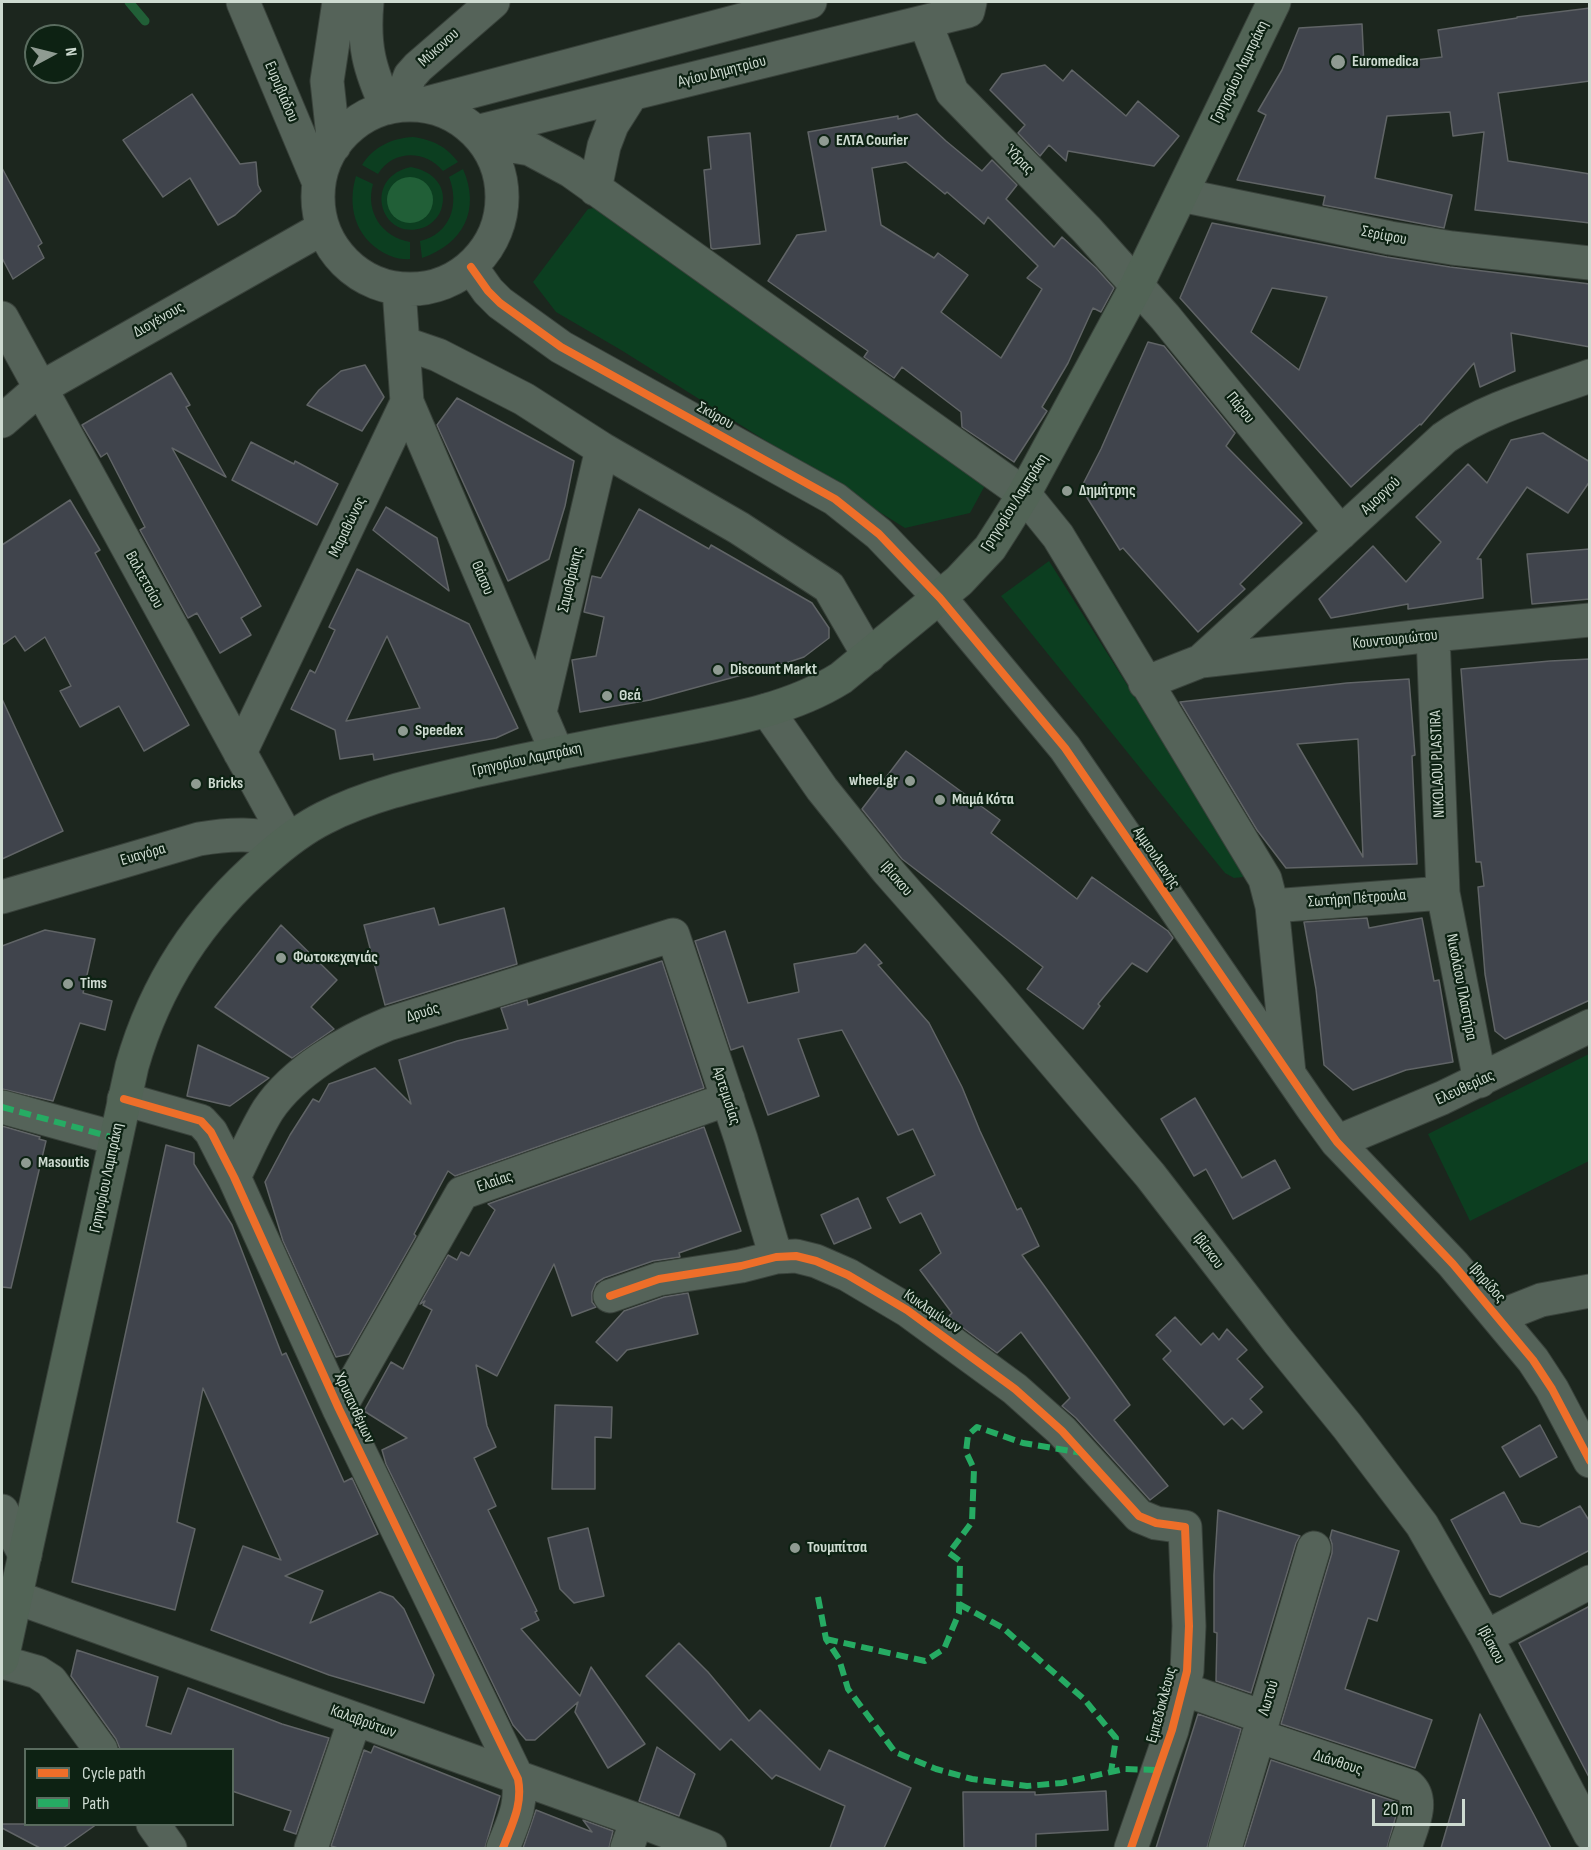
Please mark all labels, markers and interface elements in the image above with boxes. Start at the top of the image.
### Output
street label: Γρηγορίου Λαμπράκη [1207,18,1273,126]
north arrow [24,24,84,84]
street label: Μύκονου [415,25,463,71]
text: N [60,47,80,57]
street label: Αγίου Δημητρίου [676,52,768,92]
place label: Euromedica [1352,52,1419,72]
marker: Euromedica [1329,53,1347,71]
street label: Ευρυβιάδου [260,59,302,125]
place label: ΕΛΤΑ Courier [836,131,908,151]
marker: ΕΛΤΑ Courier [817,134,831,148]
street label: Ύδρας [1000,141,1038,179]
street label: Σερίφου [1360,222,1408,250]
street label: Διογένους [130,298,188,342]
street label: Πάρου [1222,388,1258,428]
street label: Σκύρου [693,398,737,434]
street label: Γρηγορίου Λαμπράκη [977,451,1053,555]
street label: Αμοργού [1357,473,1405,519]
place label: Δημήτρης [1079,481,1136,501]
marker: Δημήτρης [1060,484,1074,498]
street label: Μαραθώνος [325,494,371,560]
street label: Σαμοθράκης [554,546,588,614]
street label: Βαλτετσίου [121,548,167,612]
street label: Θάσου [466,558,498,598]
street label: Κουντουριώτου [1351,626,1439,654]
place label: Discount Markt [730,660,817,680]
marker: Discount Markt [711,663,725,677]
place label: Θεά [619,686,641,706]
marker: Θεά [600,689,614,703]
street label: NIKOLAOU PLASTIRA [1427,710,1449,818]
place label: Speedex [415,721,463,741]
marker: Speedex [396,724,410,738]
street label: Γρηγορίου Λαμπράκη [470,739,584,781]
place label: wheel.gr [849,771,898,791]
place label: Bricks [208,774,243,794]
marker: wheel.gr [903,774,917,788]
marker: Bricks [189,777,203,791]
place label: Μαμά Κότα [952,790,1014,810]
marker: Μαμά Κότα [933,793,947,807]
street label: Αμμουλιανής [1128,823,1184,893]
street label: Ευαγόρα [118,839,168,871]
street label: Ιβίσκου [876,858,916,900]
street label: Σωτήρη Πέτρουλα [1307,886,1407,912]
street label: Νικολάου Πλαστήρα [1441,932,1481,1042]
place label: Φωτοκεχαγιάς [293,948,378,968]
marker: Φωτοκεχαγιάς [274,951,288,965]
place label: Tims [80,974,107,994]
marker: Tims [61,977,75,991]
street label: Δρυός [404,999,442,1027]
street label: Αρτεμισίας [708,1065,744,1127]
street label: Ελευθερίας [1433,1066,1497,1110]
street label: Γρηγορίου Λαμπράκη [86,1121,128,1235]
place label: Masoutis [38,1153,89,1173]
marker: Masoutis [19,1156,33,1170]
street label: Ελαίας [475,1167,515,1197]
street label: Ιβίσκου [1188,1229,1228,1273]
street label: Ιβηρίδος [1464,1259,1510,1307]
street label: Κυκλαμίνων [900,1286,964,1338]
street label: Χρυσανθέμων [329,1370,379,1446]
place label: Τουμπίτσα [807,1538,867,1558]
marker: Τουμπίτσα [788,1541,802,1555]
street label: Ιβίσκου [1473,1623,1509,1667]
street label: Εμπεδοκλέους [1143,1665,1181,1745]
street label: Λωτού [1255,1678,1283,1718]
street label: Καλαβρύτων [328,1701,398,1743]
street label: Διάνθους [1311,1746,1365,1780]
legend [24,1748,234,1826]
text: Cycle path [82,1763,146,1784]
scale bar [1375,1787,1468,1825]
text: Path [82,1793,110,1814]
text: 20 m [1383,1799,1413,1820]

